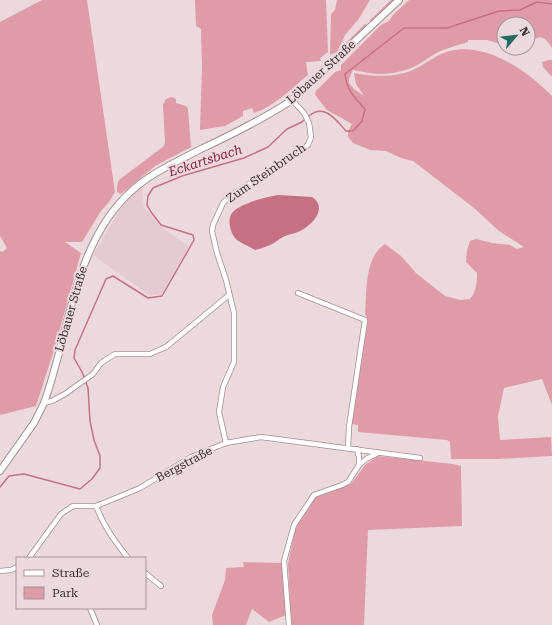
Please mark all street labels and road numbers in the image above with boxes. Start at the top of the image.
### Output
street label: Löbauer Straße [284,37,359,107]
street label: Zum Steinbruch [224,140,308,205]
street label: Löbauer Straße [52,264,90,353]
street label: Bergstraße [153,443,215,485]

